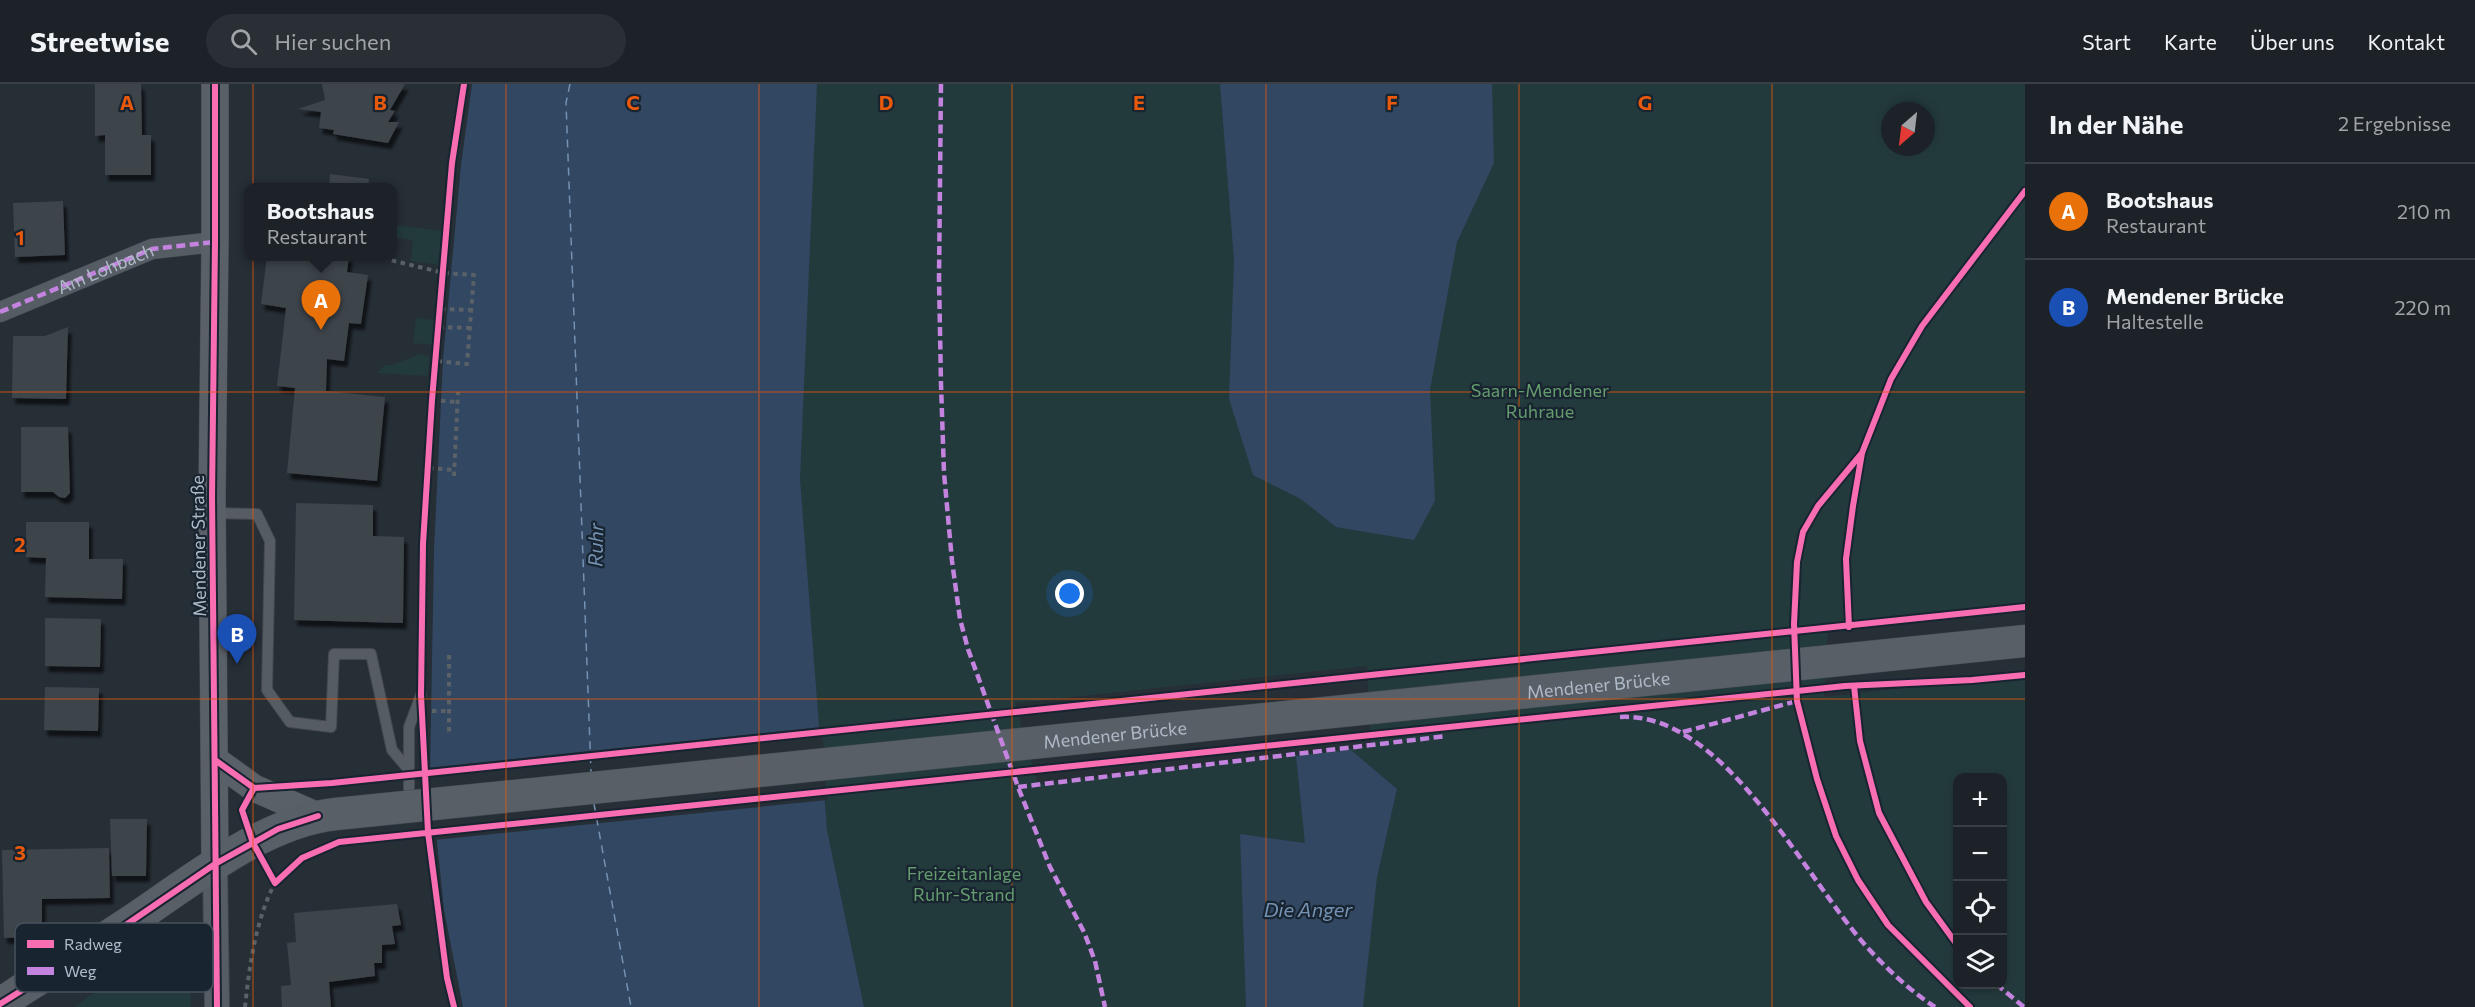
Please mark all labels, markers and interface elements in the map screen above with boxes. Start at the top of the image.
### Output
search box [206,14,626,68]
text: Streetwise [30,24,170,58]
icon: search [227,25,260,58]
text: Hier suchen [275,28,391,55]
text: Start [2082,29,2131,54]
text: Karte [2164,29,2217,54]
text: Über uns [2250,29,2334,54]
text: Kontakt [2367,29,2445,54]
text: A [120,90,134,114]
text: B [373,90,387,114]
text: C [626,90,640,114]
text: D [879,90,893,114]
text: E [1133,90,1145,114]
text: F [1386,90,1398,114]
text: G [1638,90,1652,114]
north arrow [1881,102,1935,156]
text: In der Nähe [2049,108,2184,139]
text: 2 Ergebnisse [2338,111,2451,135]
popup [244,183,397,261]
text: Bootshaus [2106,186,2213,213]
text: Bootshaus [267,197,374,224]
text: A [2061,199,2076,223]
text: 210 m [2397,199,2451,223]
text: Restaurant [2106,213,2206,237]
text: Restaurant [267,224,367,248]
text: 1 [15,225,25,249]
street label: Am Lohbach [54,239,157,298]
pin: A [302,280,340,330]
text: Mendener Brücke [2106,282,2284,309]
text: B [2062,295,2075,319]
text: 220 m [2395,295,2451,319]
text: Haltestelle [2106,309,2204,333]
park label: Saarn-Mendener Ruhraue [1471,379,1609,422]
street label: Mendener Straße [186,475,210,617]
water label: Ruhr [583,522,607,567]
text: 2 [14,532,26,556]
your location [1055,579,1084,608]
pin: B [218,614,256,664]
street label: Mendener Brücke [1526,666,1671,703]
street label: Mendener Brücke [1042,716,1188,753]
map controls [1953,773,2007,989]
button: + [1953,773,2007,827]
button: − [1953,827,2007,881]
text: 3 [14,840,26,864]
park label: Freizeitanlage Ruhr-Strand [907,862,1021,905]
button: locate [1953,881,2007,935]
water label: Die Anger [1264,897,1353,921]
legend [15,923,213,992]
text: Radweg [64,934,122,953]
button: layers [1953,935,2007,989]
text: Weg [64,961,97,980]

